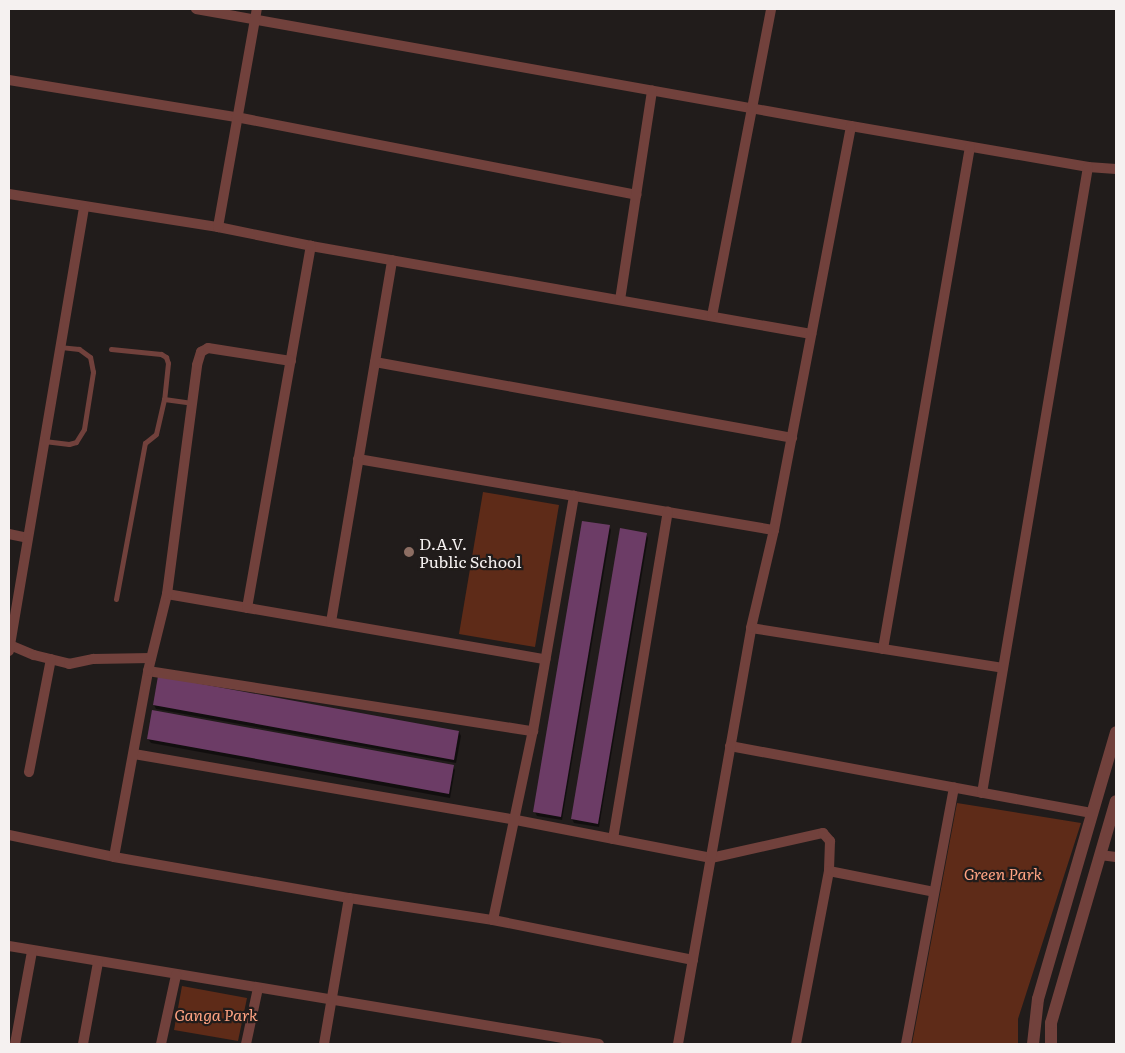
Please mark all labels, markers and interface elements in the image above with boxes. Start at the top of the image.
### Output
place label: D.A.V. Public School [419,533,522,571]
marker: D.A.V. Public School [403,546,415,558]
park label: Green Park [964,863,1042,883]
park label: Ganga Park [174,1004,258,1024]

